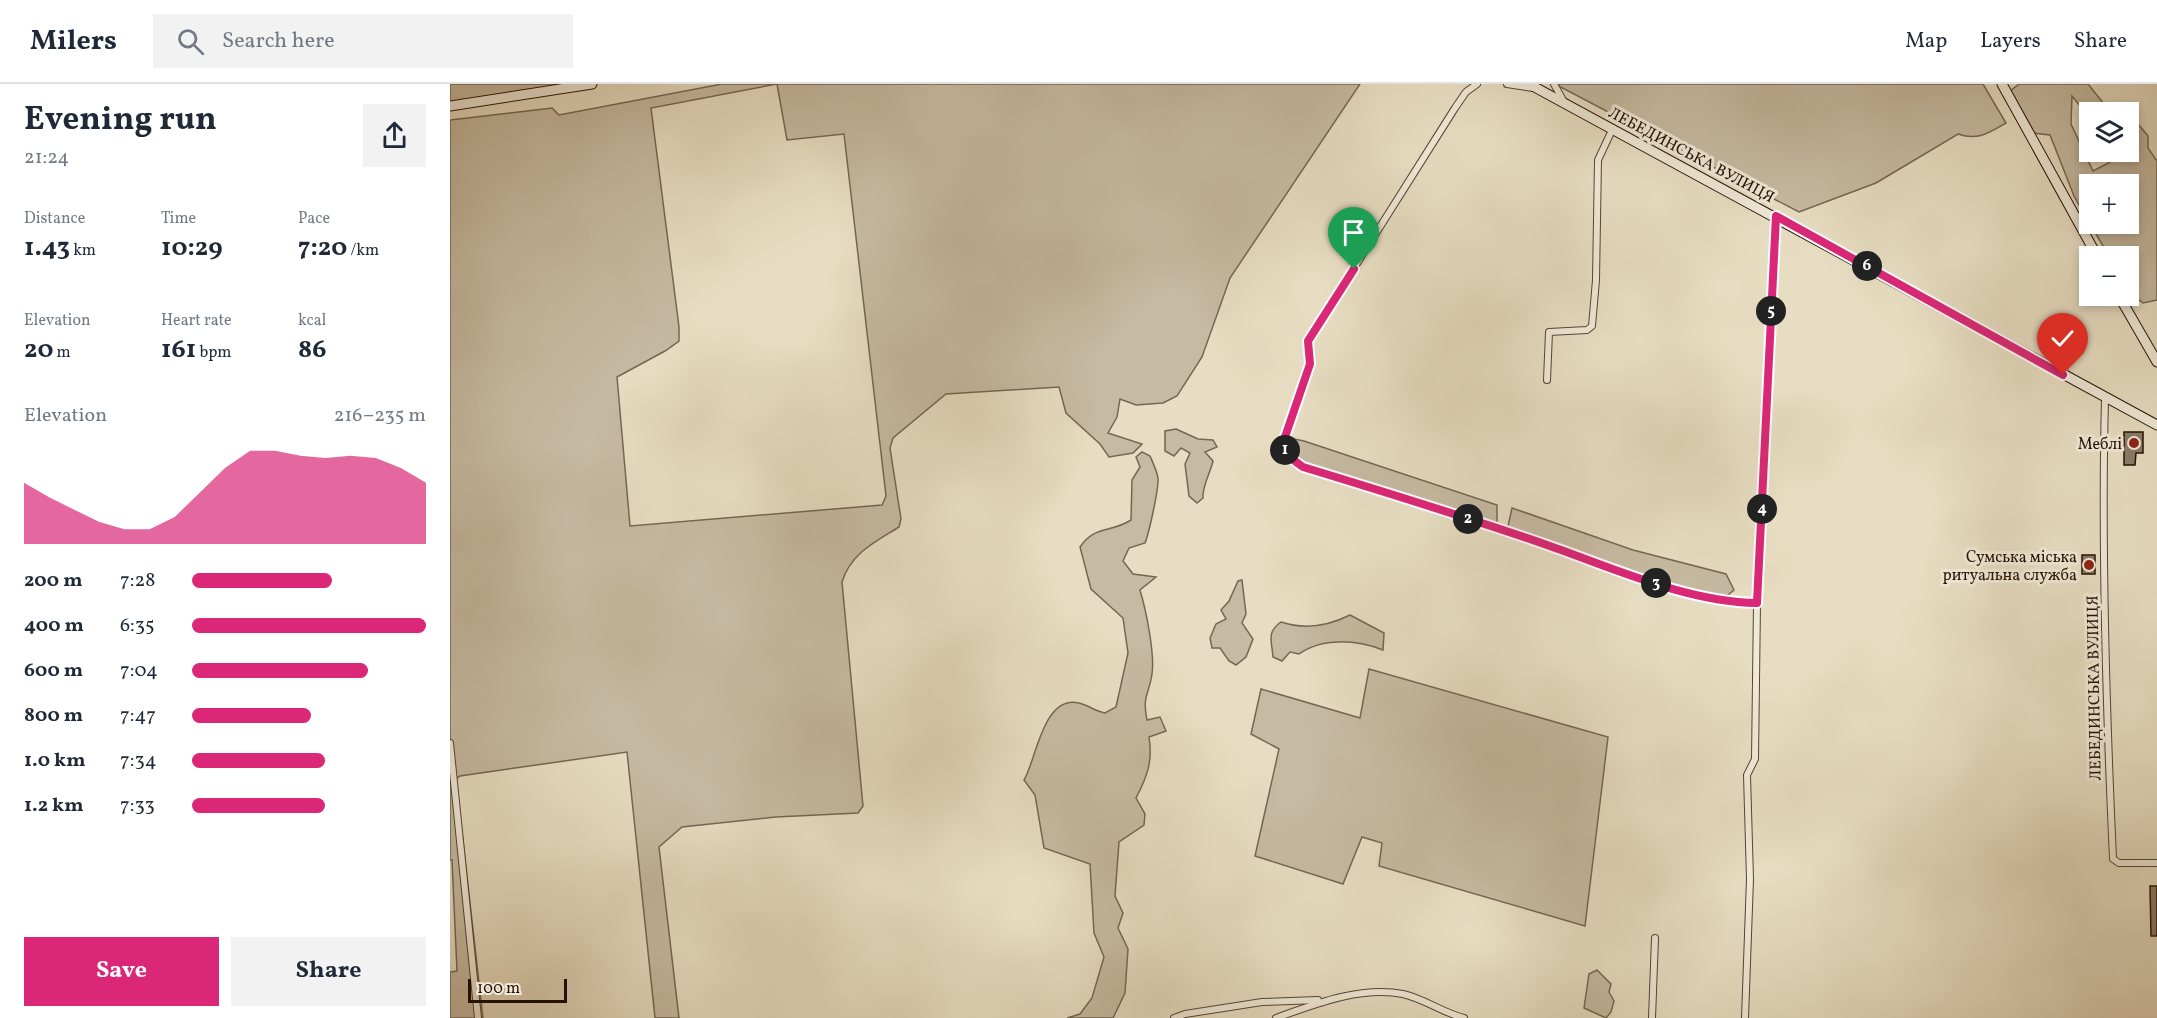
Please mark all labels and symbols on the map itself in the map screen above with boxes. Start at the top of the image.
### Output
street label: ЛЕБЕДИНСЬКА ВУЛИЦЯ [1604,103,1778,209]
pin [1328,207,1379,269]
pin: 6 [1852,251,1882,281]
pin: 5 [1756,296,1786,326]
pin [2037,313,2088,375]
place label: Меблі [2078,434,2122,456]
pin: 1 [1270,435,1300,465]
marker: Меблі [2127,436,2141,450]
pin: 4 [1747,494,1777,524]
pin: 2 [1453,504,1483,534]
place label: Сумська міська ритуальна служба [1943,547,2077,587]
marker: Сумська міська ритуальна служба [2082,558,2096,572]
pin: 3 [1641,568,1671,598]
street label: ЛЕБЕДИНСЬКА ВУЛИЦЯ [2082,595,2108,781]
scale bar [468,976,567,1004]

